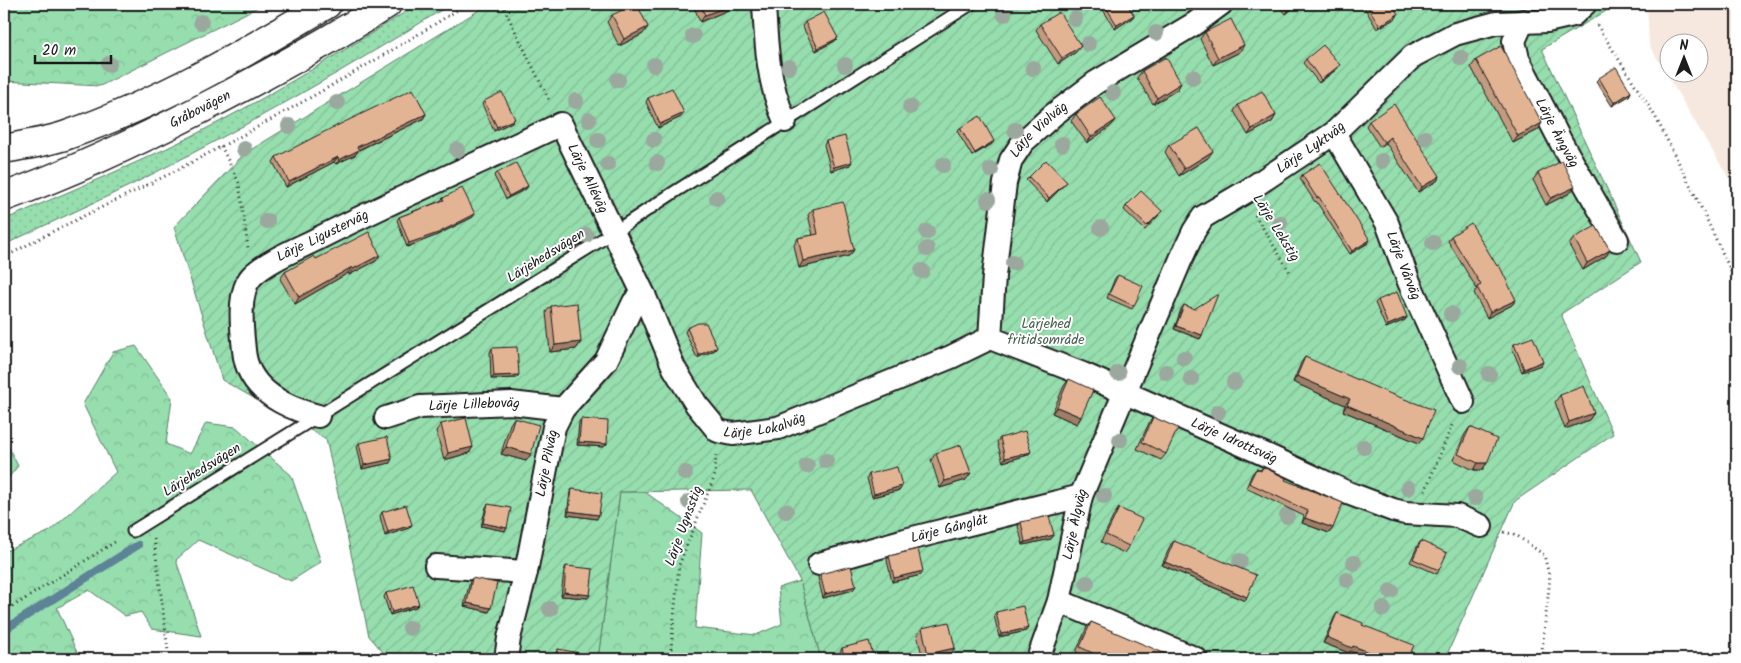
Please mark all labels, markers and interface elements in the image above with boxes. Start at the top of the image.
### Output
scale bar [35,32,111,64]
north arrow [1658,32,1708,82]
text: N [1680,35,1689,57]
text: 20 m [42,39,76,63]
street label: Gråbovägen [166,84,235,134]
street label: Lärje Ängväg [1529,94,1584,172]
street label: Lärje Violväg [1004,96,1073,162]
street label: Lärje Lyktväg [1272,116,1351,179]
street label: Lärje Alléväg [561,140,614,217]
street label: Lärje Lekstig [1246,190,1306,266]
street label: Lärje Ligusterväg [273,204,373,268]
street label: Lärjehedsvägen [503,223,589,289]
street label: Lärje Vårväg [1380,228,1427,304]
park label: Lärjehed fritidsområde [1008,313,1085,351]
street label: Lärje Lilleboväg [428,392,521,418]
street label: Lärje Lokalväg [721,407,809,445]
street label: Lärje Idrottsväg [1187,412,1281,470]
street label: Lärje Pilväg [530,428,564,499]
street label: Lärjehedsvägen [159,437,245,503]
street label: Lärje Ugnsstig [659,483,709,569]
street label: Lärje Älgväg [1057,485,1094,562]
street label: Lärje Gånglåt [908,508,991,549]

